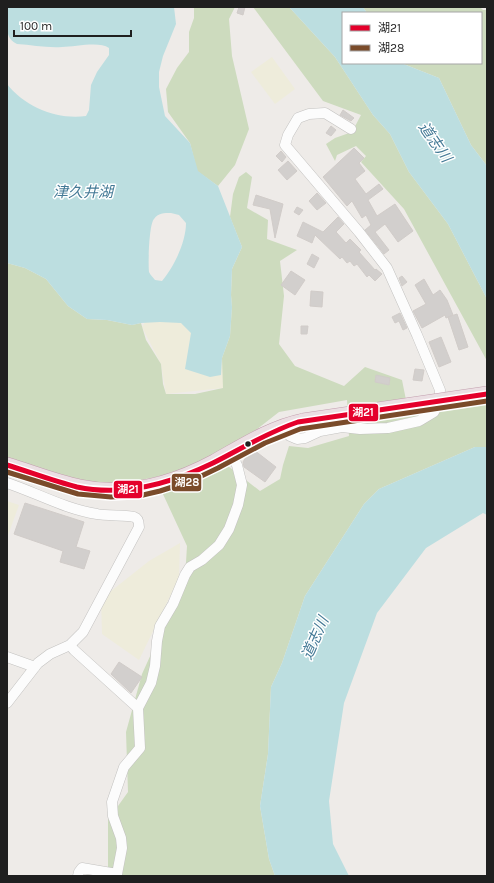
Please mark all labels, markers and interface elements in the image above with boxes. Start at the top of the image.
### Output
scale bar [14,12,131,38]
legend [342,12,482,64]
text: 100 m [20,19,52,33]
text: 湖21 [378,21,401,35]
text: 湖28 [378,41,404,55]
water label: 道志川 [415,118,456,167]
water label: 津久井湖 [53,183,115,201]
line badge: 湖21 [348,403,379,422]
text: 湖21 [352,406,374,419]
unlabelled marker [243,439,253,449]
line badge: 湖28 [171,473,202,492]
text: 湖28 [175,476,199,489]
line badge: 湖21 [113,480,143,499]
text: 湖21 [117,483,139,496]
water label: 道志川 [298,612,333,662]

